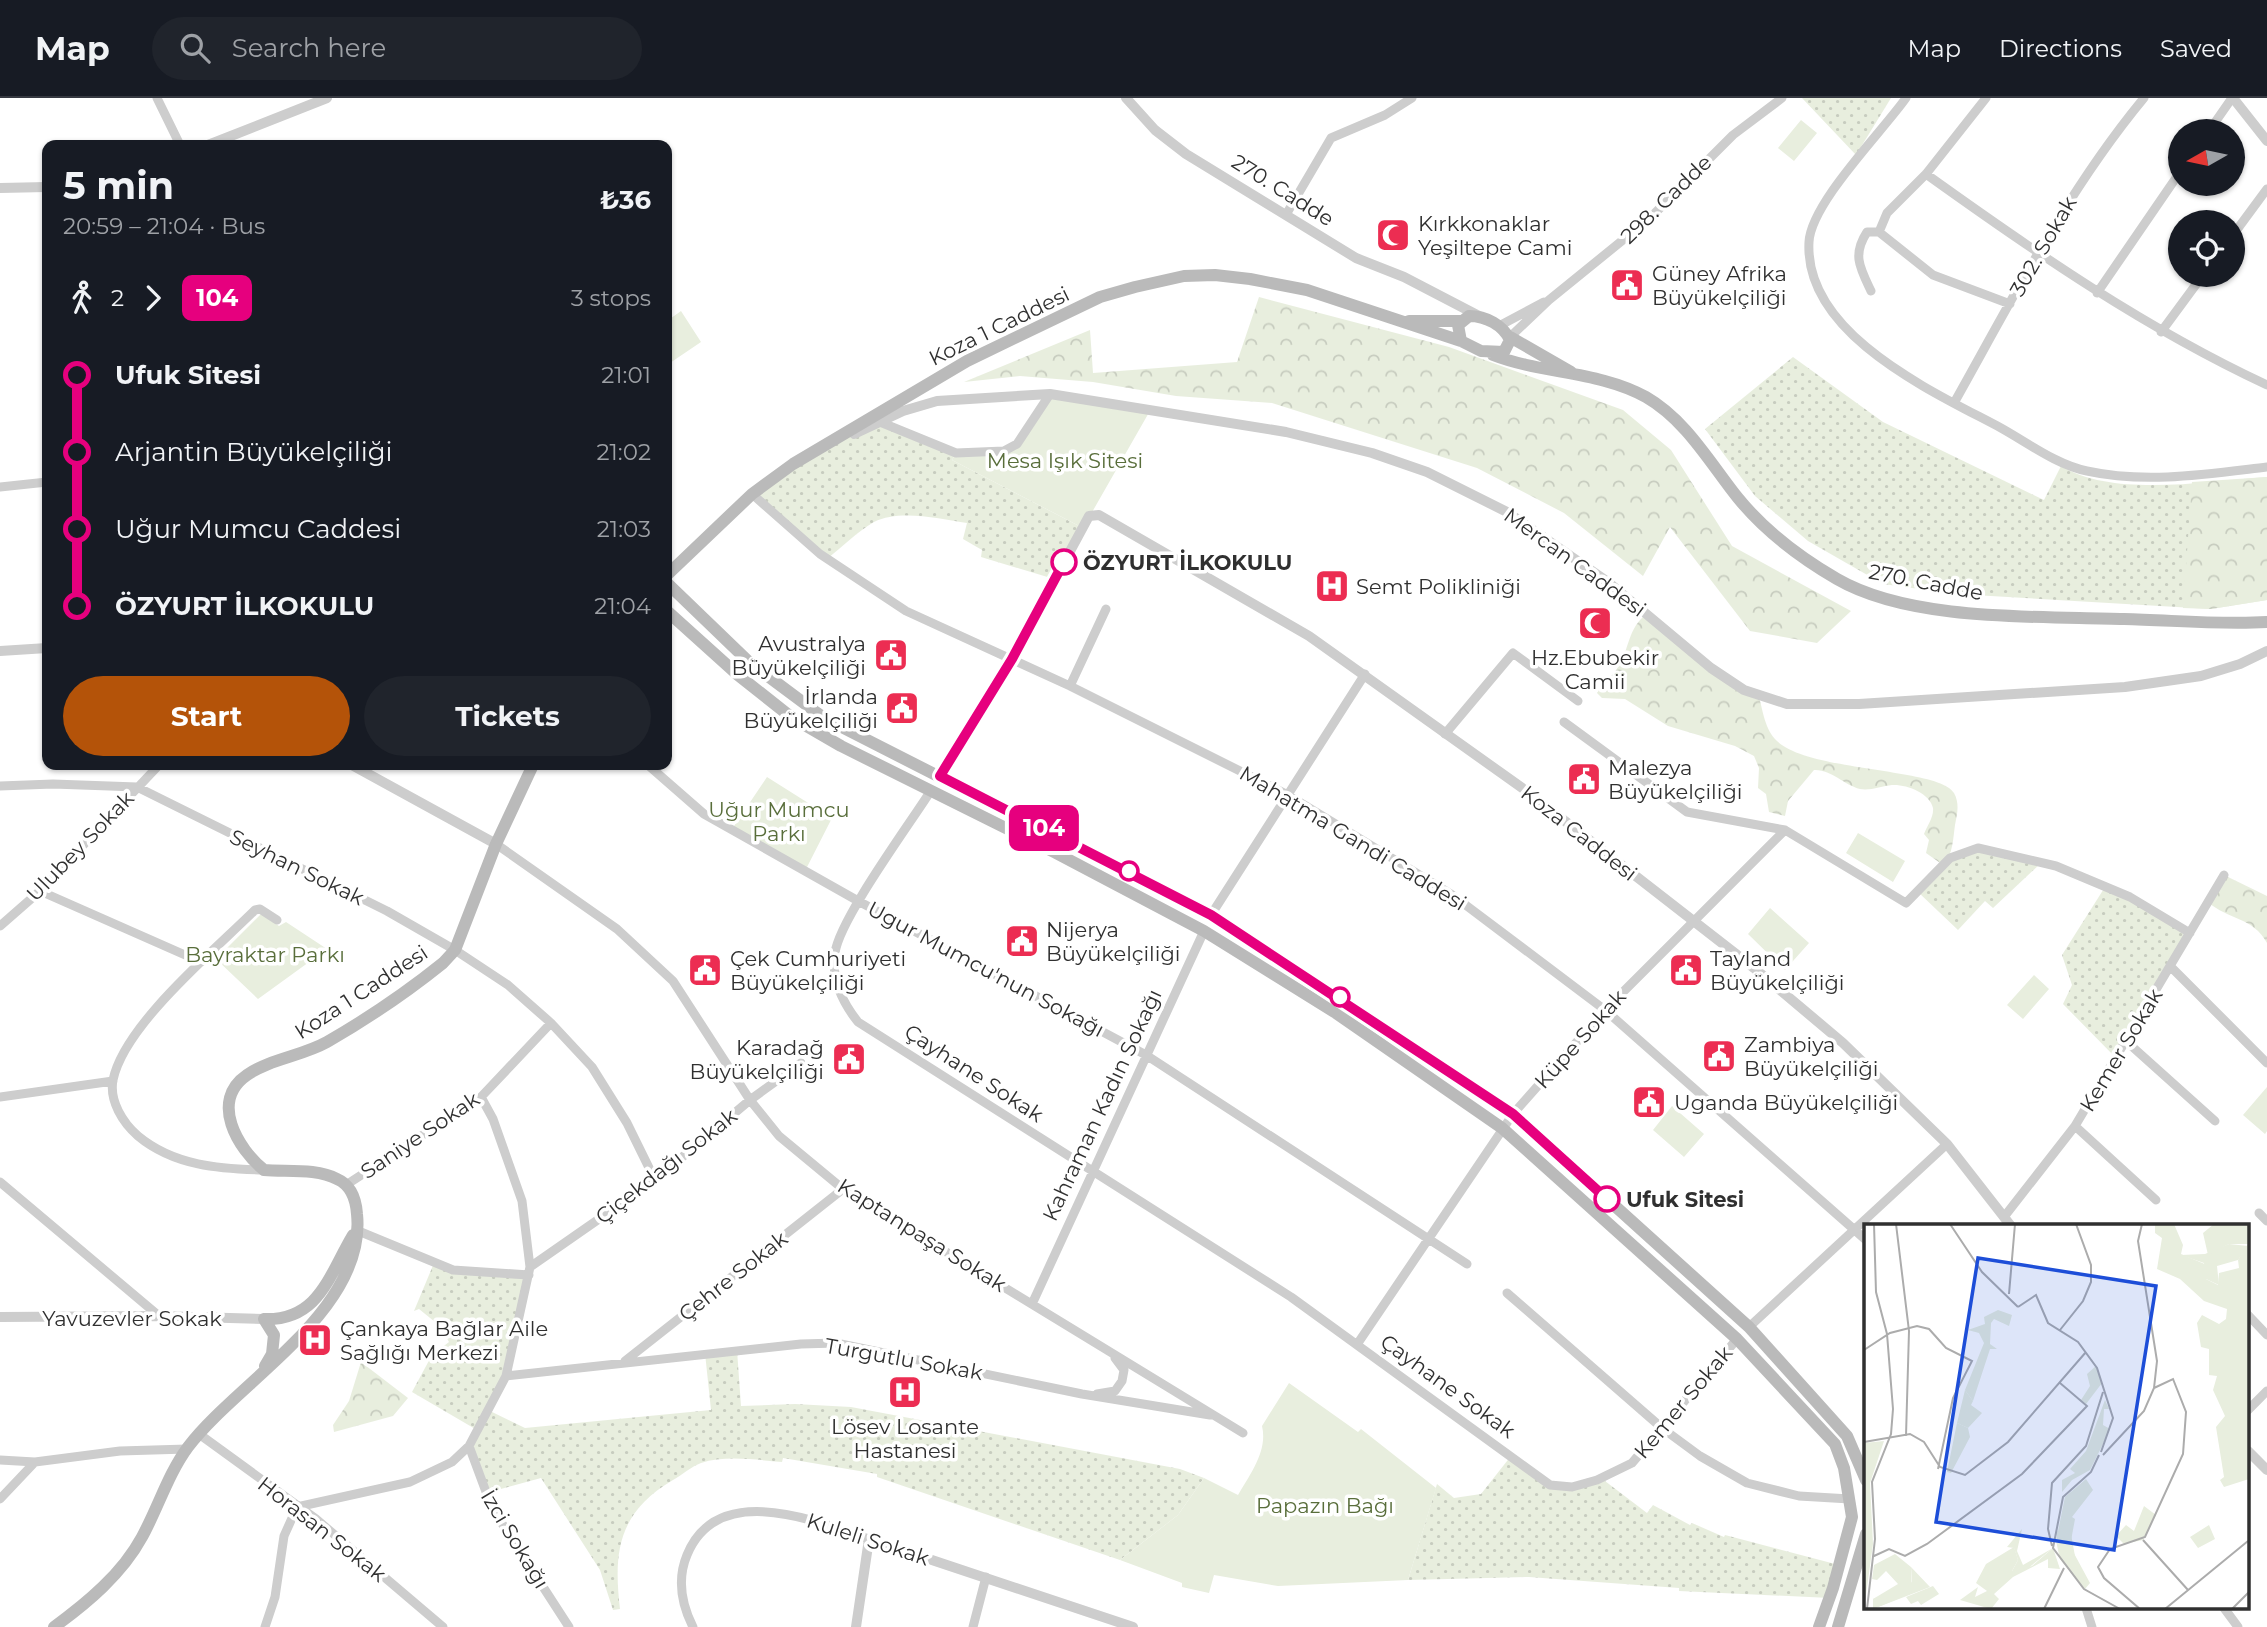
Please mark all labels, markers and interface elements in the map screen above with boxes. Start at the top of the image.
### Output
search box [152,17,642,80]
text: Map [35,28,110,68]
icon: search [176,29,214,67]
text: Search here [232,32,386,64]
text: Map [1908,34,1961,63]
text: Directions [1999,34,2122,63]
text: Saved [2160,34,2232,63]
north arrow [2168,119,2245,196]
map controls [2168,119,2245,287]
street label: 270. Cadde [1227,149,1339,231]
street label: 298. Cadde [1615,150,1717,248]
text: 5 min [63,162,174,209]
text: ₺36 [600,184,651,216]
street label: 302. Sokak [2004,191,2082,300]
button: locate [2168,210,2245,287]
place label: Kırkkonaklar Yeşiltepe Cami [1418,211,1572,260]
text: 20:59 – 21:04 · Bus [63,212,265,240]
mosque icon: Kırkkonaklar Yeşiltepe Cami [1374,216,1412,254]
place label: Güney Afrika Büyükelçiliği [1652,261,1787,310]
public building icon: Güney Afrika Büyükelçiliği [1608,266,1646,304]
icon: walk [63,279,101,317]
icon: forward [134,279,172,317]
street label: Koza 1 Caddesi [925,281,1073,371]
text: 104 [196,283,238,312]
text: 2 [111,284,124,312]
text: 3 stops [571,284,651,312]
text: Ufuk Sitesi [115,359,261,391]
text: 21:01 [601,361,651,389]
text: Arjantin Büyükelçiliği [115,436,393,468]
text: 21:02 [596,438,651,466]
park label: Mesa Işık Sitesi [987,448,1143,473]
street label: Mercan Caddesi [1499,502,1651,622]
text: Uğur Mumcu Caddesi [115,513,401,545]
text: 21:03 [597,515,651,543]
marker: ÖZYURT İLKOKULU [1051,549,1077,575]
place label: ÖZYURT İLKOKULU [1083,549,1292,575]
street label: 270. Cadde [1867,559,1985,605]
hospital icon: Semt Polikliniği [1313,567,1351,605]
place label: Semt Polikliniği [1356,574,1521,599]
text: ÖZYURT İLKOKULU [115,590,374,622]
text: 21:04 [594,592,651,620]
mosque icon: Hz.Ebubekir Camii [1576,604,1614,642]
place label: Avustralya Büyükelçiliği [732,631,866,680]
public building icon: Avustralya Büyükelçiliği [872,636,910,674]
place label: Hz.Ebubekir Camii [1531,645,1659,694]
button: Start [63,676,350,756]
button: Tickets [364,676,651,756]
place label: İrlanda Büyükelçiliği [744,684,878,733]
public building icon: İrlanda Büyükelçiliği [883,689,921,727]
place label: Malezya Büyükelçiliği [1608,755,1742,804]
street label: Mahatma Gandi Caddesi [1235,760,1471,916]
public building icon: Malezya Büyükelçiliği [1565,760,1603,798]
street label: Koza Caddesi [1516,780,1642,886]
street label: Ulubey Sokak [21,785,139,906]
park label: Uğur Mumcu Parkı [708,797,850,846]
line badge: 104 [1004,805,1084,851]
text: 104 [1023,813,1065,842]
street label: Seyhan Sokak [226,824,369,911]
unlabelled marker [1119,861,1139,881]
street label: Ugur Mumcu'nun Sokağı [863,896,1109,1042]
place label: Nijerya Büyükelçiliği [1046,917,1180,966]
public building icon: Nijerya Büyükelçiliği [1003,922,1041,960]
street label: Koza 1 Caddesi [290,940,432,1044]
park label: Bayraktar Parkı [185,942,345,967]
place label: Çek Cumhuriyeti Büyükelçiliği [730,946,906,995]
place label: Tayland Büyükelçiliği [1710,946,1844,995]
public building icon: Çek Cumhuriyeti Büyükelçiliği [686,951,724,989]
public building icon: Tayland Büyükelçiliği [1667,951,1705,989]
street label: Kemer Sokak [2074,983,2168,1116]
street label: Küpe Sokak [1529,984,1631,1094]
street label: Kahraman Kadın Sokağı [1037,985,1167,1225]
unlabelled marker [1330,987,1350,1007]
street label: Çayhane Sokak [900,1019,1048,1127]
place label: Zambiya Büyükelçiliği [1744,1032,1878,1081]
place label: Karadağ Büyükelçiliği [690,1035,824,1084]
public building icon: Zambiya Büyükelçiliği [1700,1037,1738,1075]
public building icon: Karadağ Büyükelçiliği [830,1040,868,1078]
public building icon: Uganda Büyükelçiliği [1630,1083,1668,1121]
street label: Saniye Sokak [356,1086,484,1184]
place label: Uganda Büyükelçiliği [1674,1090,1898,1115]
street label: Çiçekdağı Sokak [590,1103,742,1229]
street label: Kaptanpaşa Sokak [833,1173,1011,1297]
marker: Ufuk Sitesi [1594,1186,1620,1212]
place label: Ufuk Sitesi [1626,1187,1744,1212]
inset map [1864,1224,2250,1610]
street label: Çehre Sokak [674,1226,793,1326]
street label: Yavuzevler Sokak [42,1306,222,1331]
place label: Çankaya Bağlar Aile Sağlığı Merkezi [340,1316,548,1365]
hospital icon: Çankaya Bağlar Aile Sağlığı Merkezi [296,1321,334,1359]
street label: Çayhane Sokak [1376,1329,1521,1444]
street label: Turgutlu Sokak [823,1333,985,1385]
street label: Kemer Sokak [1629,1340,1738,1463]
hospital icon: Lösev Losante Hastanesi [886,1373,924,1411]
place label: Lösev Losante Hastanesi [831,1414,979,1463]
street label: Horasan Sokak [253,1471,391,1587]
street label: İzci Sokağı [476,1485,554,1593]
park label: Papazın Bağı [1256,1493,1394,1518]
street label: Kuleli Sokak [804,1507,933,1571]

